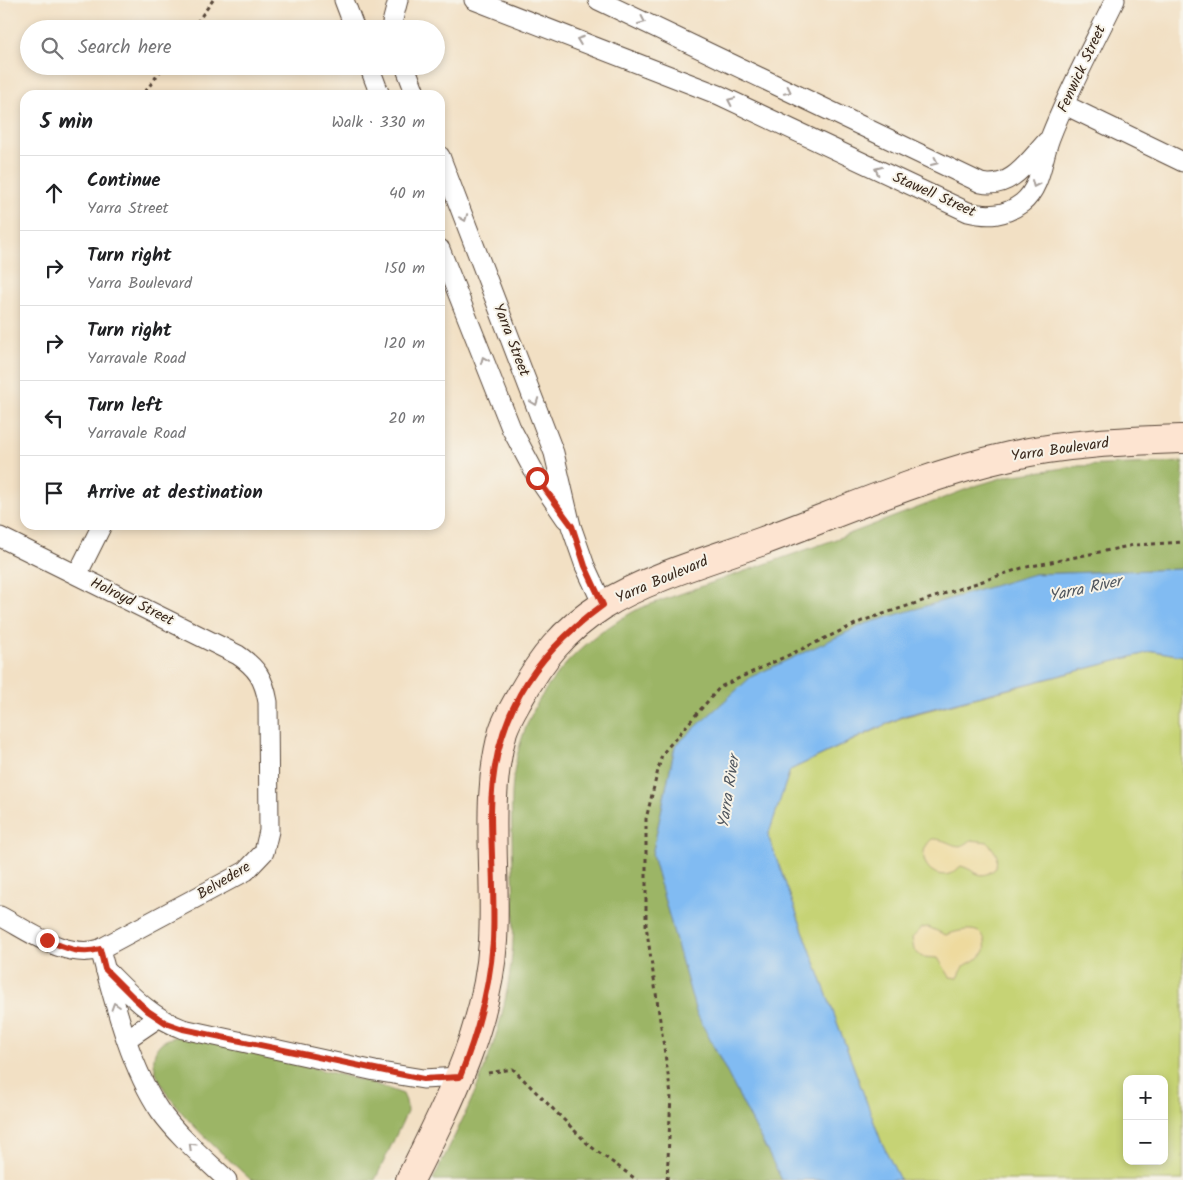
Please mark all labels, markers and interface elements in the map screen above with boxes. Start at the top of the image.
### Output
one-way arrow [637,15,646,25]
search box [20,20,445,75]
street label: Fenwick Street [1051,21,1113,117]
text: Search here [78,33,172,63]
icon: search [38,34,66,62]
one-way arrow [576,36,585,46]
one-way arrow [783,85,792,96]
one-way arrow [727,96,736,107]
text: 5 min [40,106,93,139]
text: Walk · 330 m [332,110,425,135]
one-way arrow [929,156,938,166]
one-way arrow [874,165,883,176]
text: Continue [87,166,160,196]
street label: Stawell Street [888,166,980,224]
icon: ahead [40,179,68,207]
one-way arrow [1031,179,1042,188]
text: 40 m [389,181,425,206]
text: Yarra Street [87,196,169,221]
one-way arrow [458,213,468,222]
text: Turn right [87,241,172,271]
icon: right [40,254,68,282]
text: 150 m [384,256,425,281]
text: Yarra Boulevard [87,271,192,296]
street label: Yarra Street [486,300,536,380]
text: Turn right [87,316,172,346]
icon: right [40,329,68,357]
text: 120 m [384,331,425,356]
text: Yarravale Road [87,346,186,371]
one-way arrow [480,356,490,365]
text: Turn left [87,391,162,421]
one-way arrow [529,397,539,406]
icon: left [40,404,68,432]
text: 20 m [389,406,425,431]
text: Yarravale Road [87,421,186,446]
street label: Yarra Boulevard [1010,431,1111,469]
route start [526,467,549,490]
text: Arrive at destination [87,478,263,508]
icon: arrive [40,479,68,507]
street label: Yarra Boulevard [612,550,712,610]
water label: Yarra River [1046,568,1127,609]
street label: Holroyd Street [86,571,178,633]
water label: Yarra River [711,750,748,830]
street label: Belvedere [193,855,256,906]
route end [36,929,59,952]
one-way arrow [111,1002,121,1010]
map controls [1123,1075,1168,1165]
button: + [1123,1075,1168,1120]
button: − [1123,1120,1168,1165]
one-way arrow [189,1143,198,1152]

